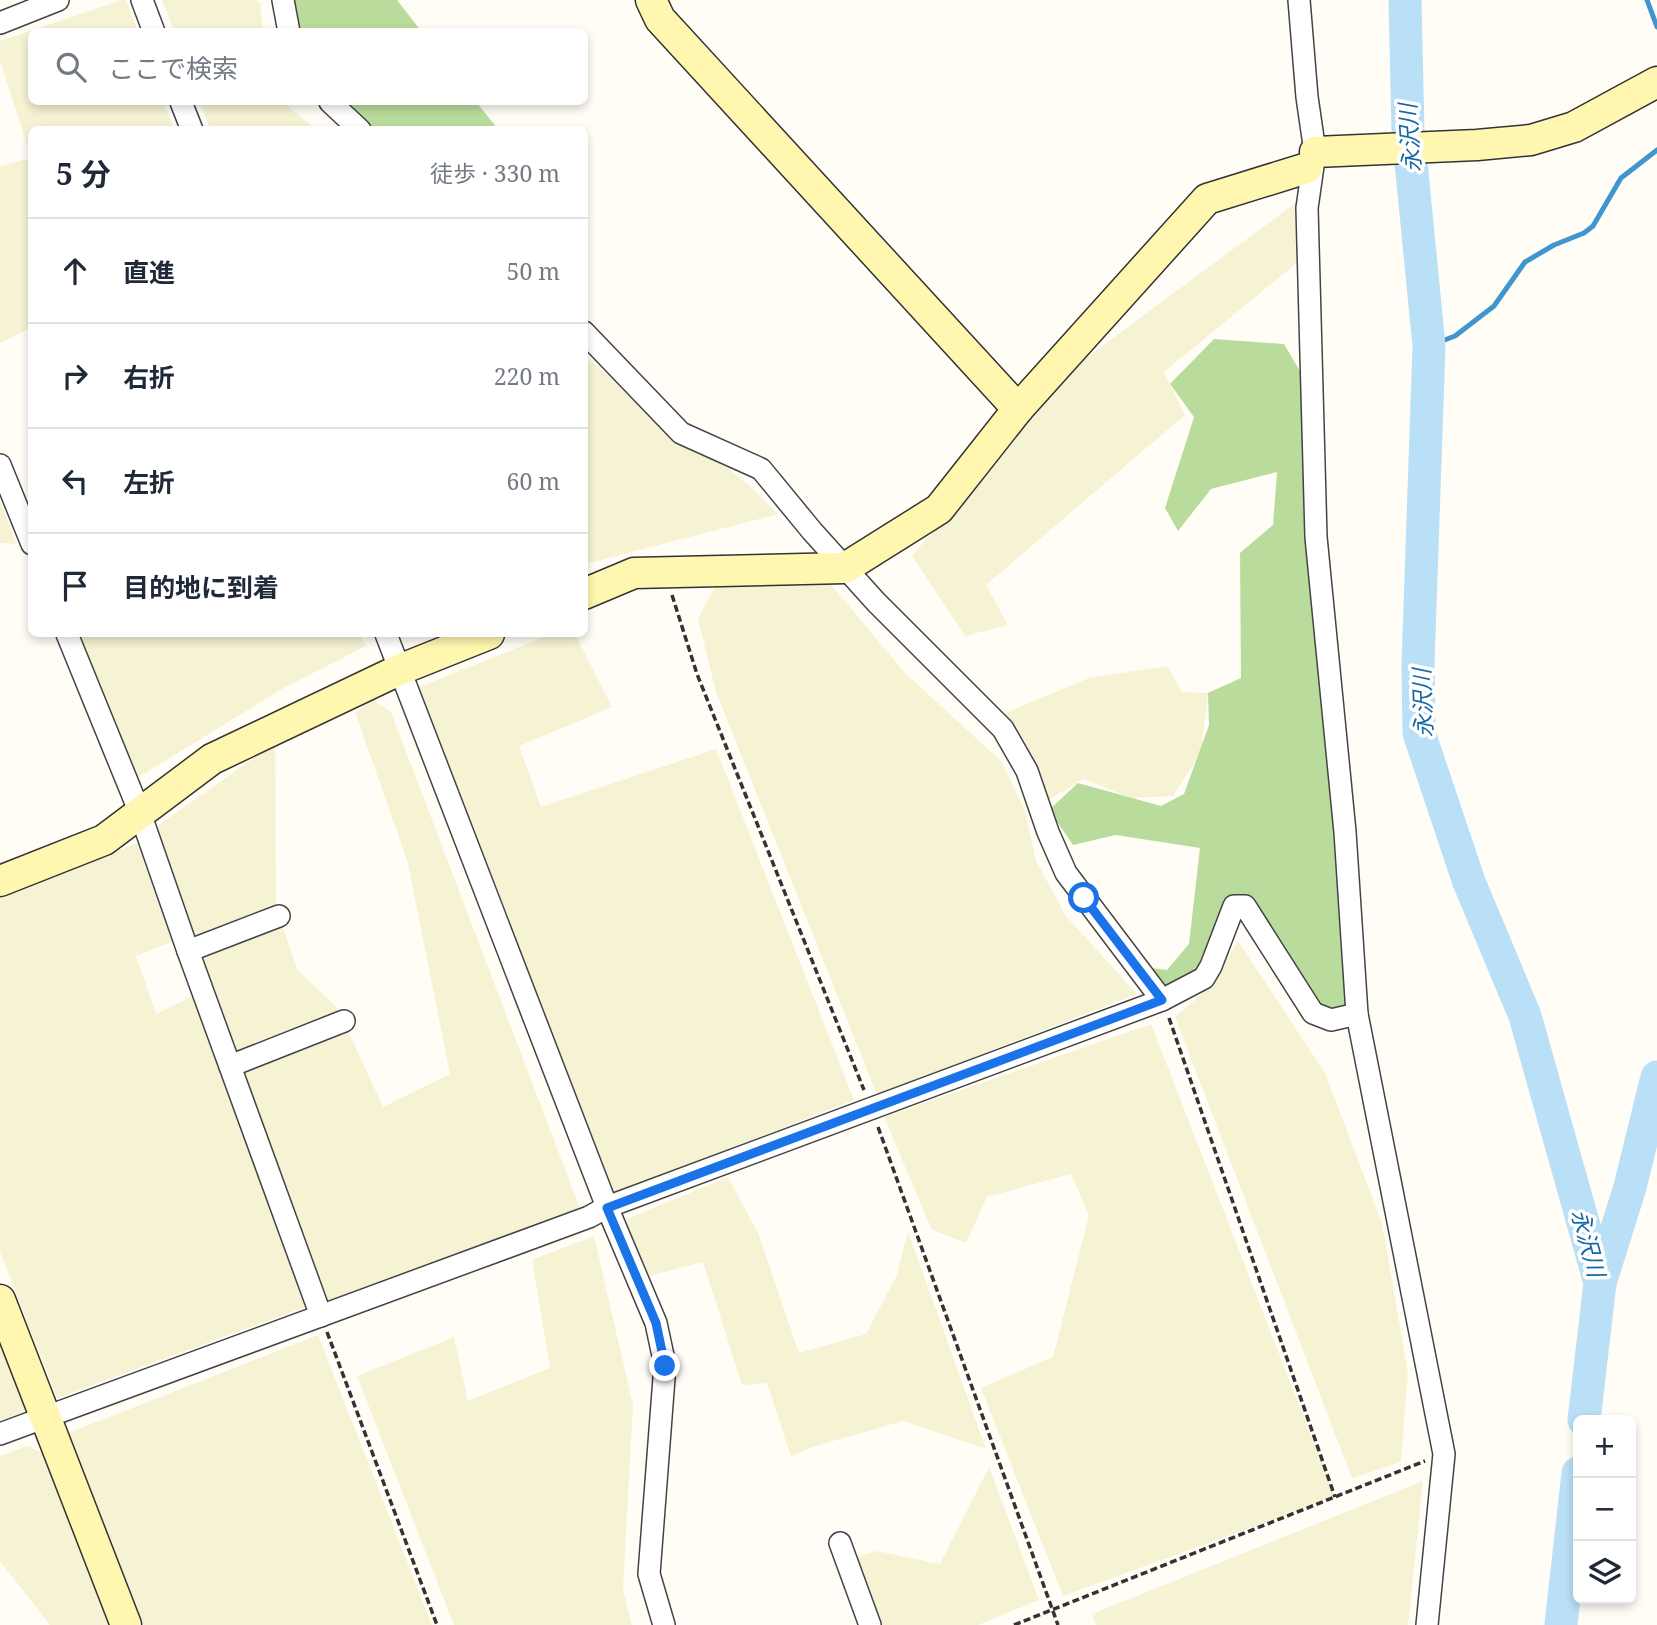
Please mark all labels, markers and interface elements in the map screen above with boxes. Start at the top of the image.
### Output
search box [28,28,588,105]
icon: search [52,48,90,86]
text: ここで検索 [108,50,238,86]
water label: 永沢川 [1390,100,1427,174]
text: 5 分 [56,153,111,194]
text: 徒歩 · 330 m [430,157,560,189]
icon: ahead [56,252,94,290]
text: 直進 [123,254,175,290]
text: 50 m [507,255,560,287]
icon: right [56,357,94,395]
text: 右折 [123,359,175,395]
text: 220 m [494,360,560,392]
icon: left [56,462,94,500]
text: 左折 [123,464,175,500]
text: 60 m [507,465,560,497]
icon: arrive [56,567,94,605]
text: 目的地に到着 [123,569,279,605]
water label: 永沢川 [1405,665,1439,738]
route start [1068,882,1099,913]
water label: 永沢川 [1565,1205,1614,1283]
route end [649,1350,680,1381]
map controls [1573,1415,1636,1604]
button: + [1573,1415,1636,1478]
button: − [1573,1478,1636,1541]
button: layers [1573,1541,1636,1604]

